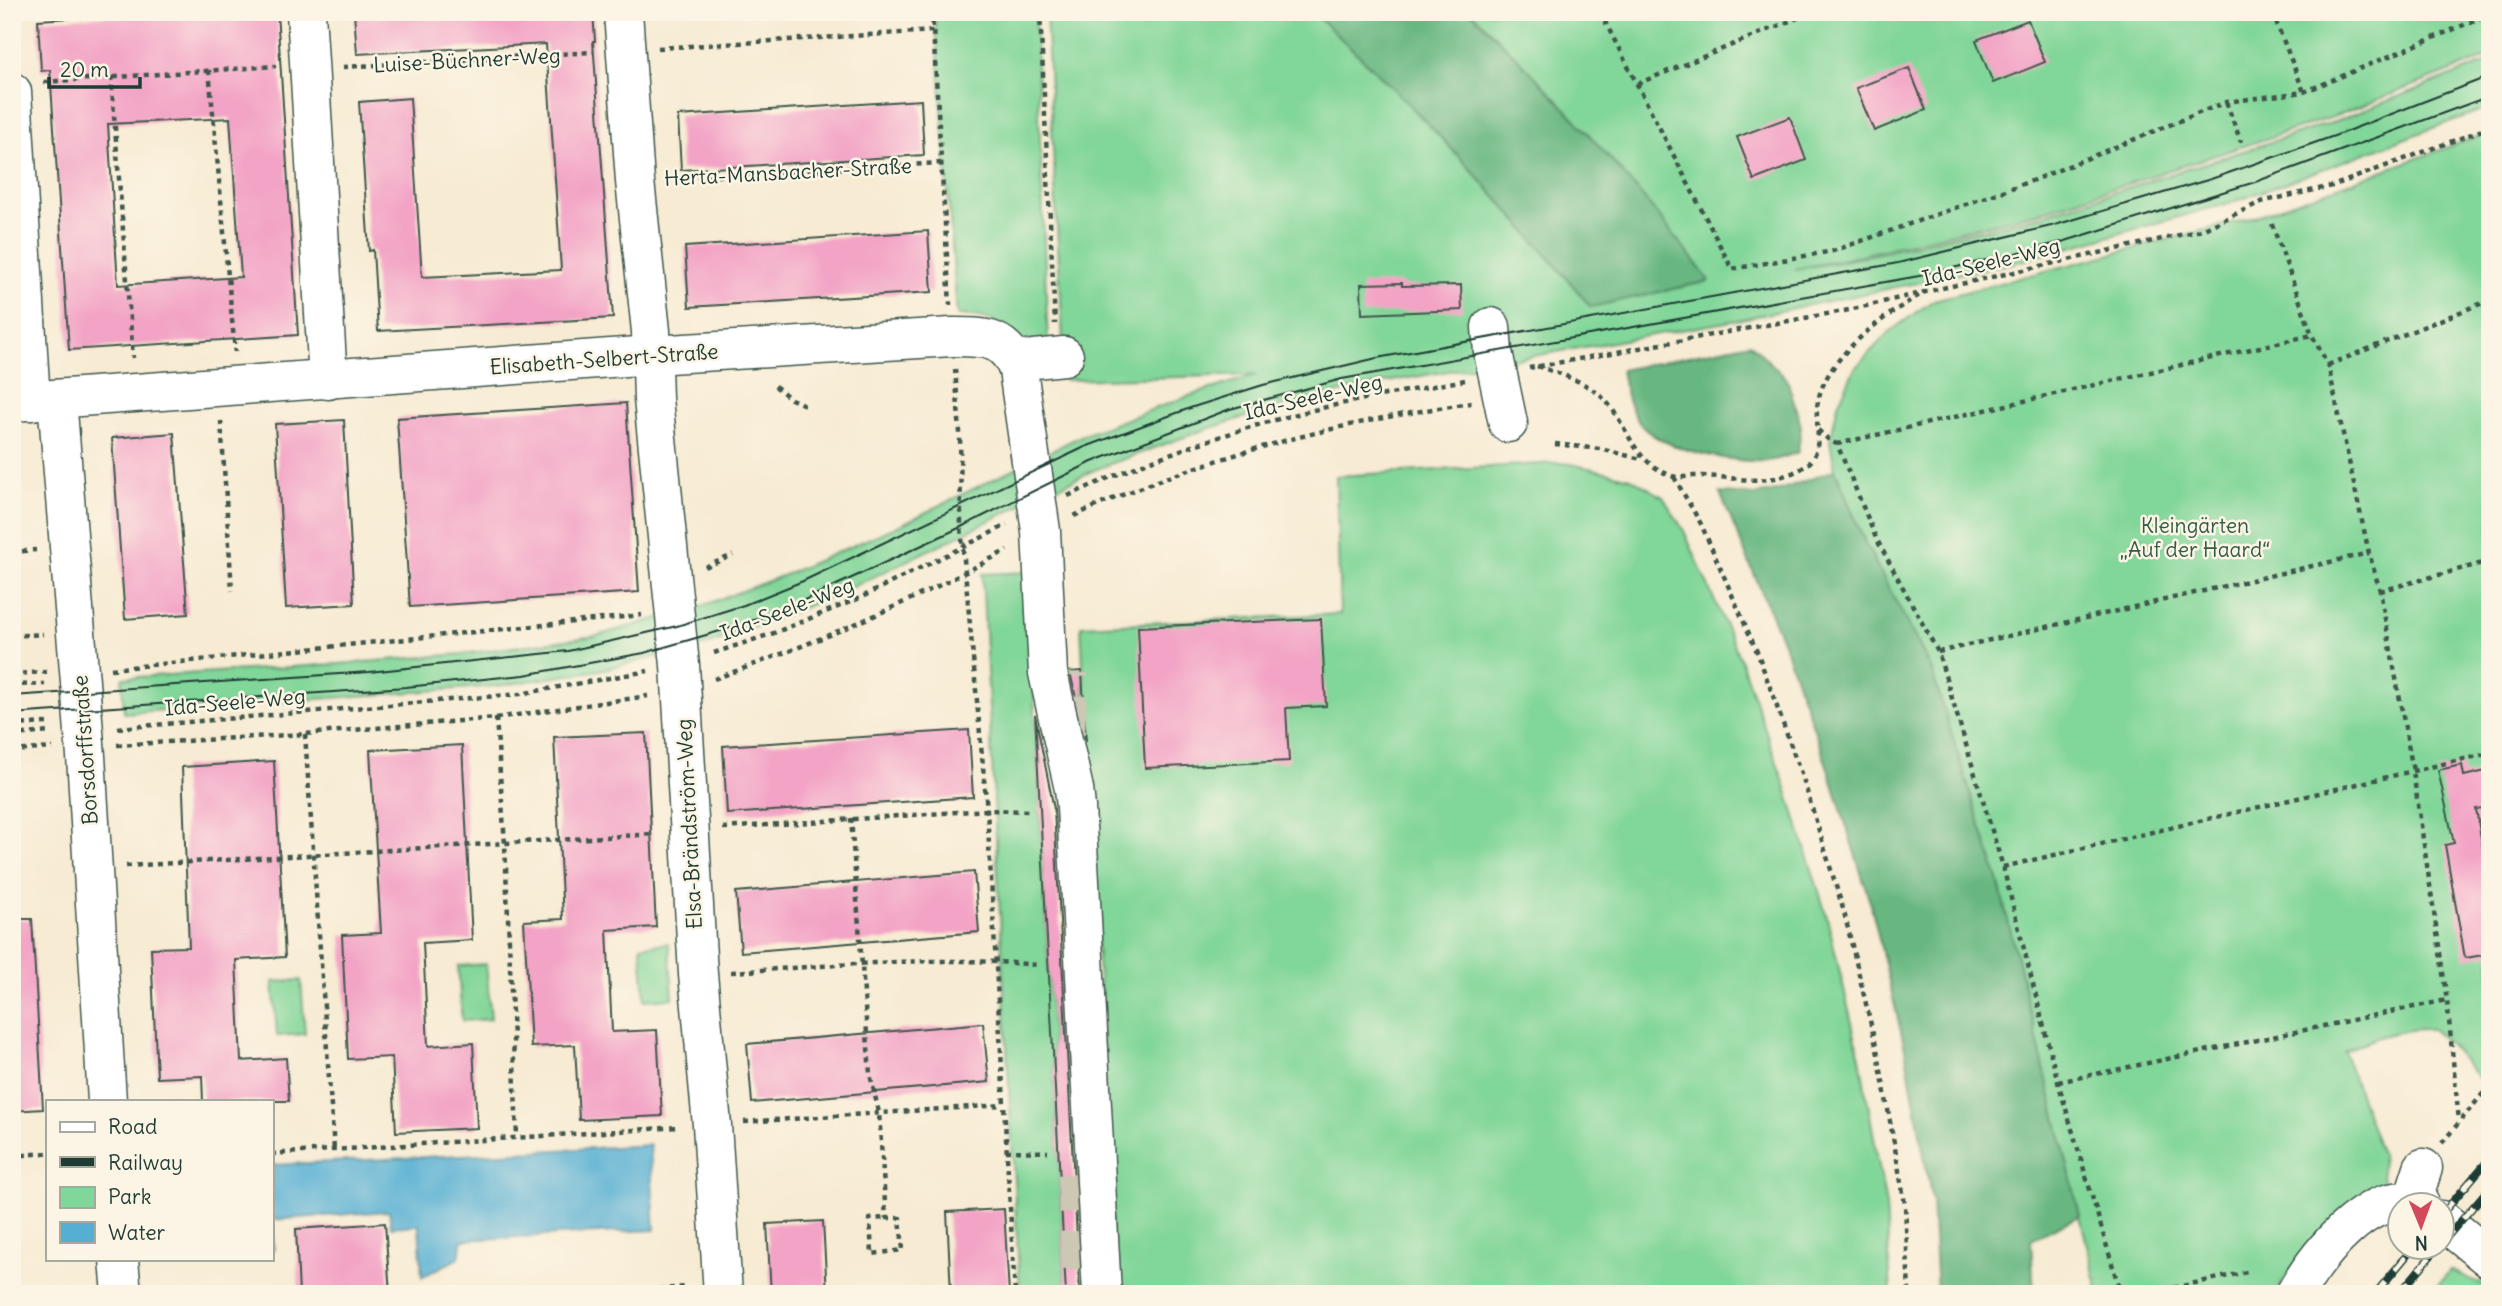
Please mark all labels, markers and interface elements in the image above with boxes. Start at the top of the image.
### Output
street label: Luise-Büchner-Weg [373,42,561,78]
scale bar [49,46,140,90]
text: 20 m [60,56,109,83]
street label: Herta-Mansbacher-Straße [663,152,913,192]
street label: Ida-Seele-Weg [1919,232,2063,292]
street label: Elisabeth-Selbert-Straße [489,338,719,380]
street label: Ida-Seele-Weg [1241,368,1385,426]
park label: Kleingärten „Auf der Haard“ [2120,512,2270,563]
street label: Ida-Seele-Weg [716,571,858,647]
street label: Borsdorffstraße [66,674,104,826]
street label: Ida-Seele-Weg [163,682,307,722]
street label: Elsa-Brändström-Weg [670,718,708,930]
legend [46,1100,273,1260]
text: Road [108,1113,157,1140]
text: Railway [108,1149,183,1176]
text: Park [108,1183,151,1210]
north arrow [2386,1190,2456,1260]
text: Water [108,1219,166,1246]
text: N [2415,1231,2428,1255]

